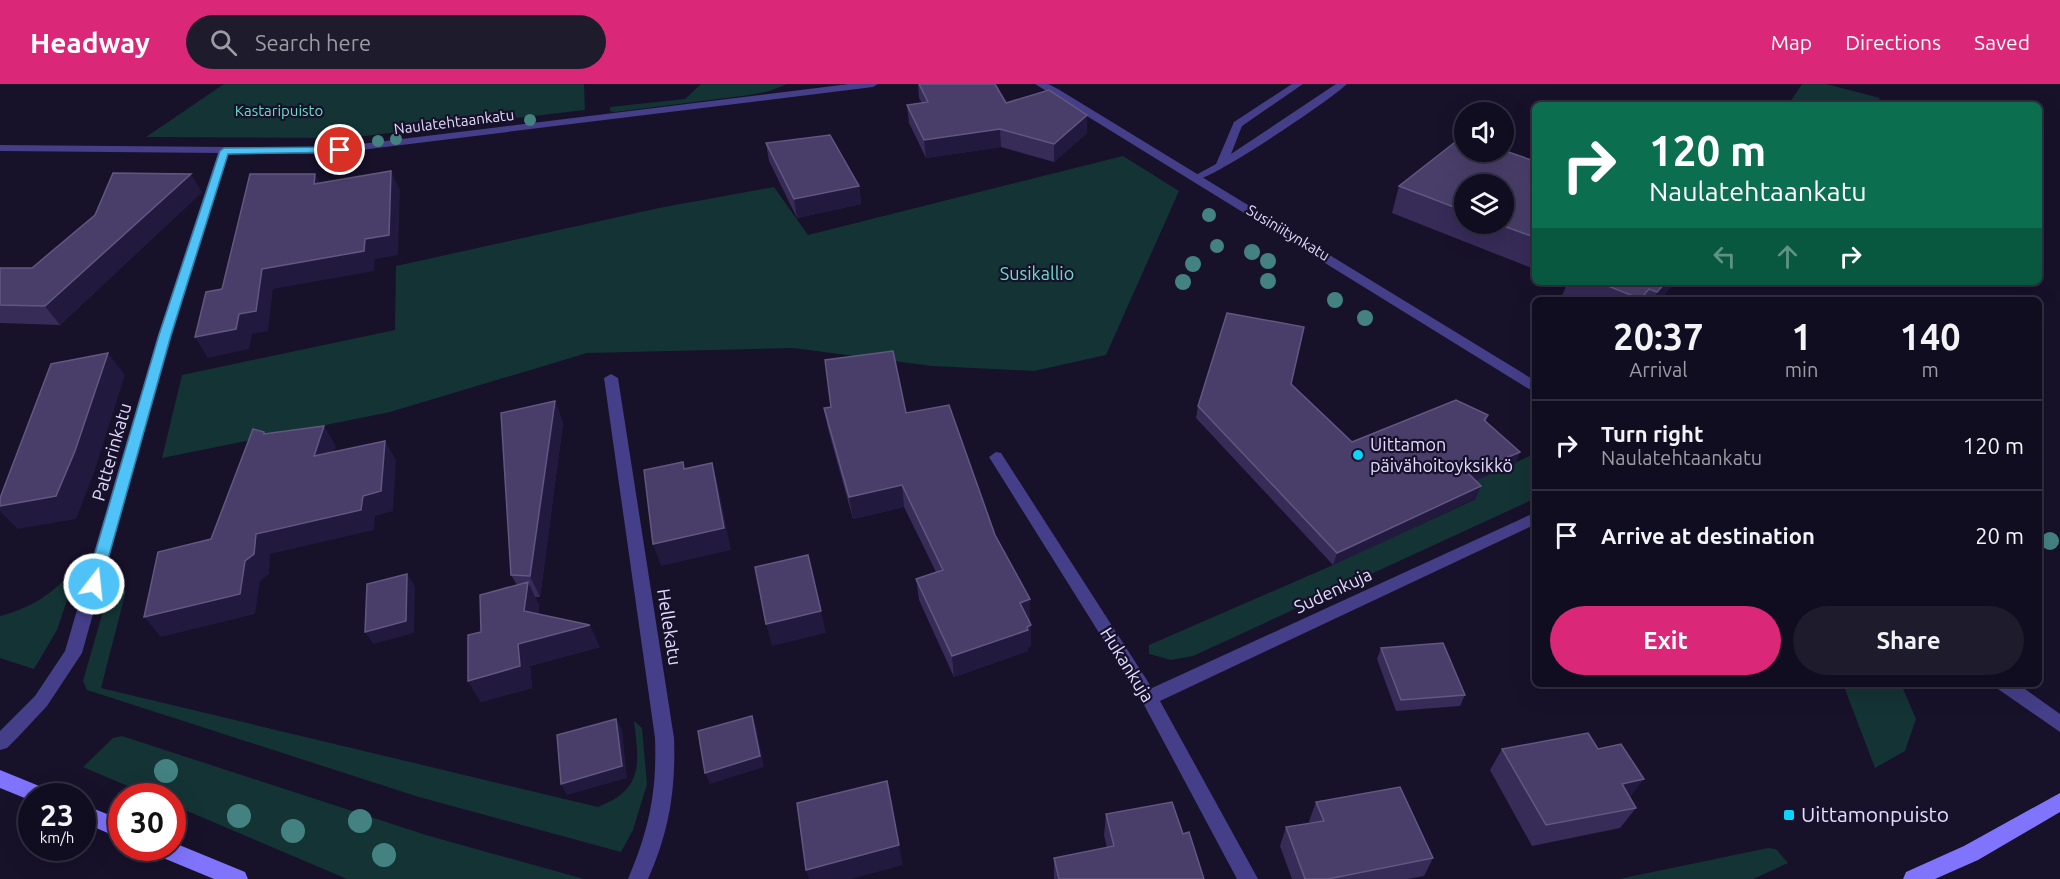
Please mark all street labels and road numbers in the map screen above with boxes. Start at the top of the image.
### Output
street label: Naulatehtaankatu [393,106,515,137]
street label: Susiniitynkatu [1244,201,1333,264]
street label: Patterinkatu [87,400,135,503]
street label: Sudenkuja [1291,563,1375,617]
street label: Hellekatu [654,587,686,667]
street label: Hukankuja [1097,623,1159,706]

